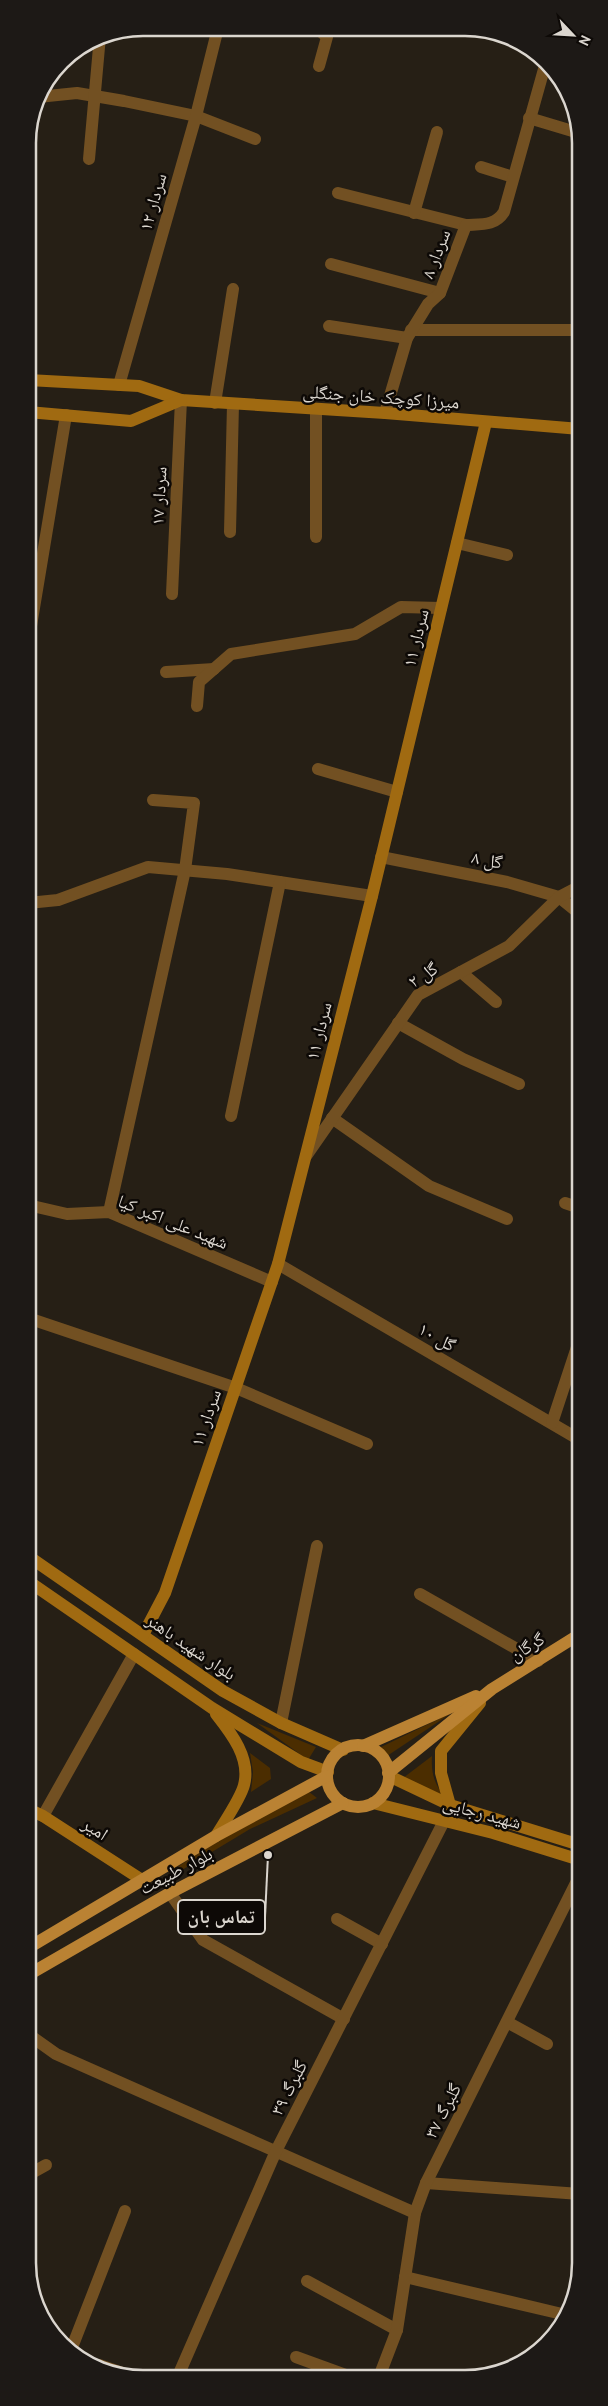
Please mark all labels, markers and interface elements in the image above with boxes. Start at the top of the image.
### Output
north arrow [548,10,598,60]
text: N [575,33,595,48]
street label: سردار ۱۲ [133,170,172,233]
street label: سردار ۸ [416,226,455,282]
street label: میرزا کوچک خان جنگلی [302,380,460,413]
street label: سردار ۱۷ [145,466,172,526]
street label: سردار ۱۱ [397,607,434,669]
street label: گل ۸ [470,845,505,874]
street label: گل ۲ [403,956,442,993]
street label: سردار ۱۱ [300,1000,337,1062]
street label: شهید علی اکبر کیا [115,1189,232,1254]
street label: گل ۱۰ [415,1317,460,1357]
street label: سردار ۱۱ [185,1386,226,1449]
street label: بلوار شهید باهنر [141,1608,241,1685]
street label: گرگان [505,1627,549,1666]
street label: شهید رجایی [441,1791,524,1834]
street label: امیر [77,1811,113,1845]
street label: بلوار طبیعت [135,1842,216,1899]
callout: تماس بان [178,1900,265,1934]
text: تماس بان [188,1904,255,1928]
street label: گلبرگ ۳۹ [265,2056,312,2119]
street label: گلبرگ ۳۷ [419,2079,466,2142]

